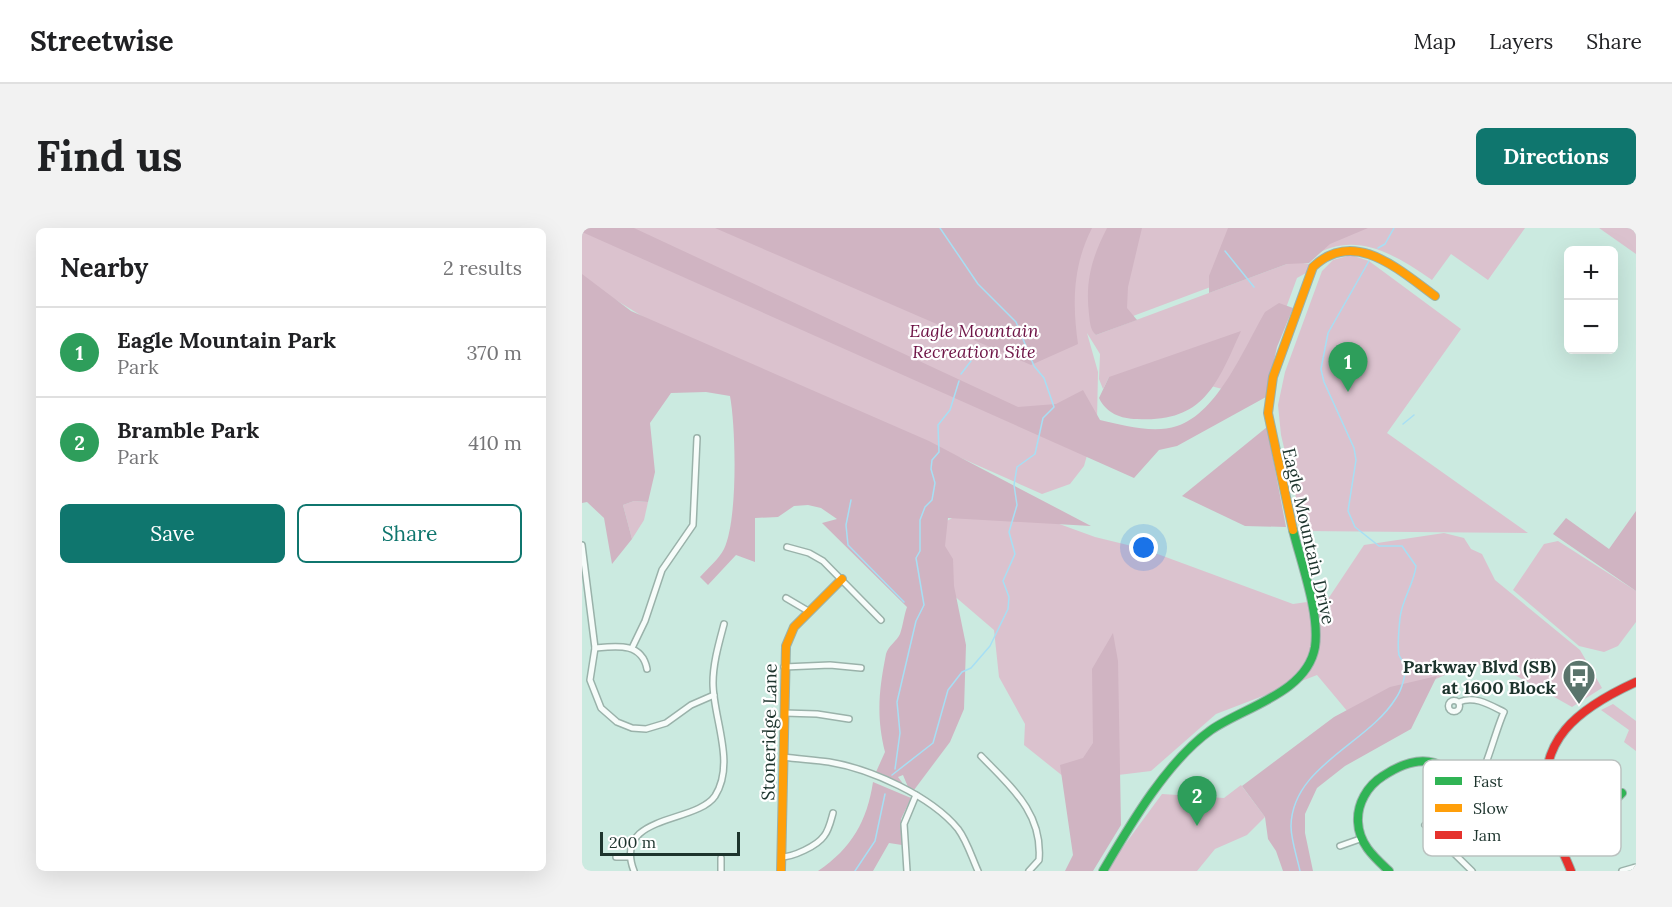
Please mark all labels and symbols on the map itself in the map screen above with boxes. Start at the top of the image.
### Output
park label: Eagle Mountain Recreation Site [909,319,1039,363]
pin: 1 [1328,342,1368,392]
street label: Eagle Mountain Drive [1277,445,1341,627]
your location [1129,533,1158,562]
place label: Parkway Blvd (SB) at 1600 Block [1403,655,1556,699]
bus stop icon: Parkway Blvd (SB) at 1600 Block [1561,658,1597,705]
street label: Stoneridge Lane [756,663,782,801]
legend [1423,760,1621,856]
text: Fast [1473,771,1504,791]
pin: 2 [1178,776,1216,826]
text: Slow [1473,798,1509,818]
text: Jam [1472,825,1501,845]
scale bar [600,829,740,856]

